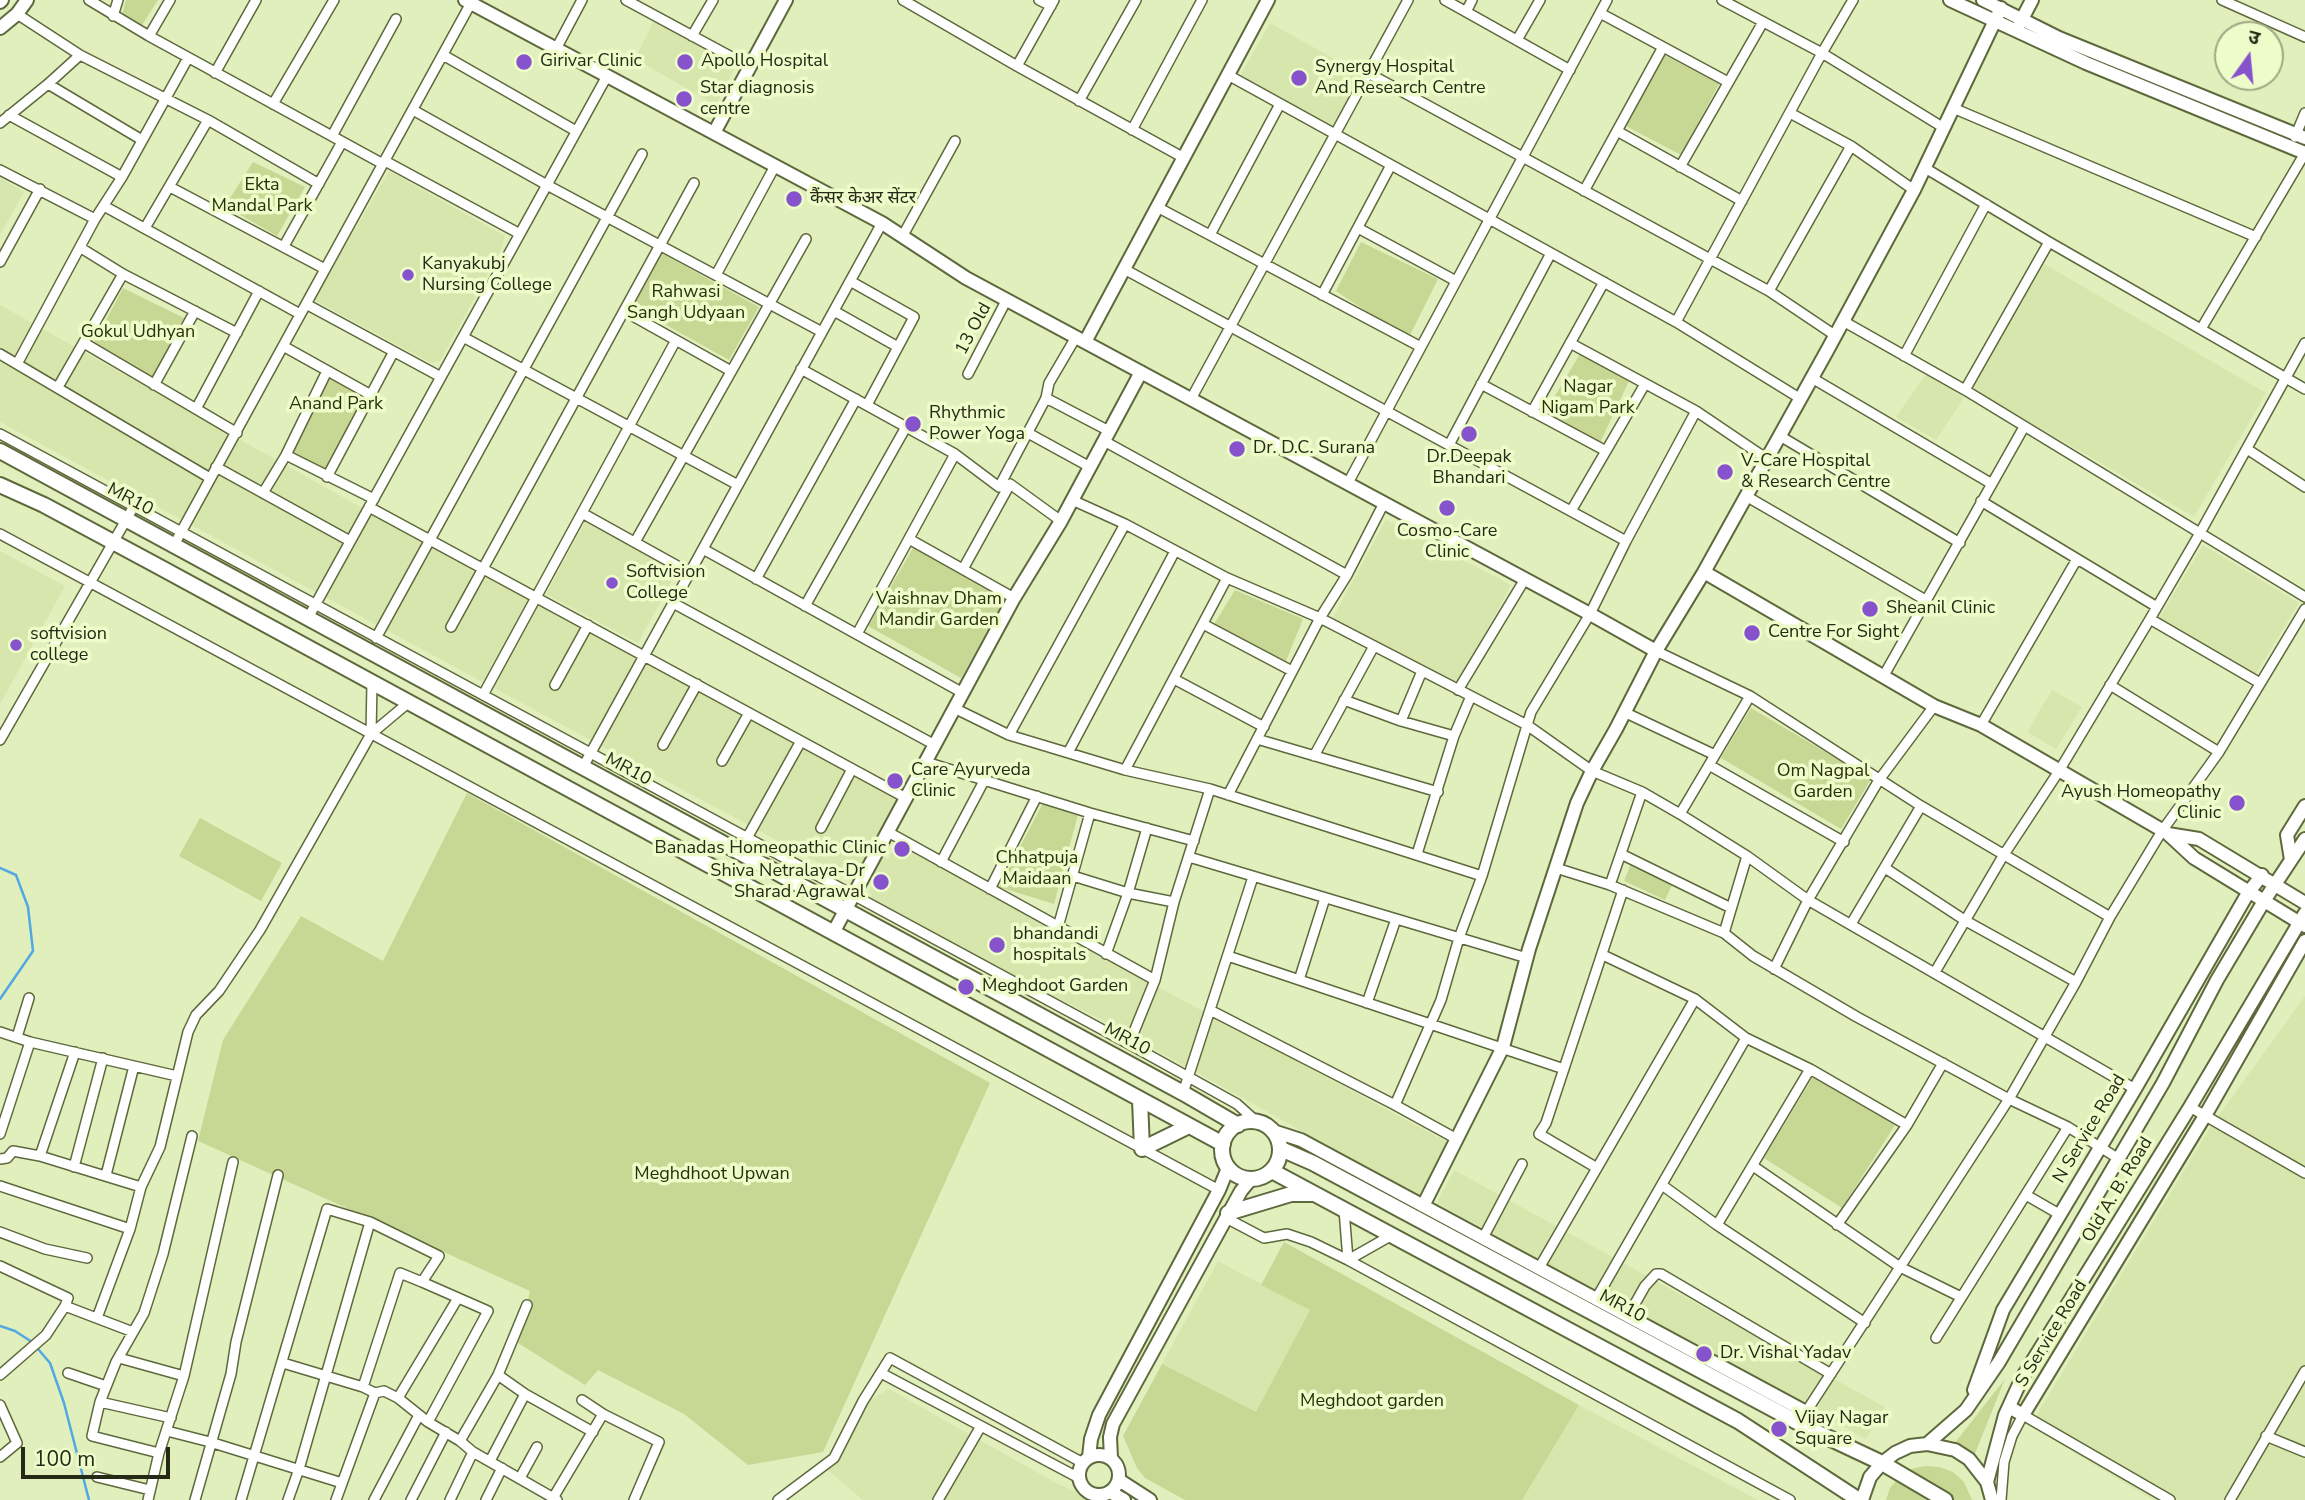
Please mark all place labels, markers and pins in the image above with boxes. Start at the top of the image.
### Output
place label: Girivar Clinic [540,51,642,73]
place label: Apollo Hospital [701,51,828,73]
marker: Girivar Clinic [514,52,534,72]
marker: Apollo Hospital [675,52,695,72]
place label: Synergy Hospital And Research Centre [1315,57,1486,100]
marker: Synergy Hospital And Research Centre [1289,68,1309,88]
place label: Star diagnosis centre [700,78,814,120]
marker: Star diagnosis centre [674,89,694,109]
place label: कैंसर केअर सेंटर [810,188,916,210]
marker: कैंसर केअर सेंटर [784,189,804,209]
place label: Kanyakubj Nursing College [422,254,552,296]
marker: Kanyakubj Nursing College [400,267,416,283]
place label: Rhythmic Power Yoga [929,403,1025,446]
marker: Rhythmic Power Yoga [903,414,923,434]
marker: Dr.Deepak Bhandari [1459,424,1479,444]
place label: Dr. D.C. Surana [1253,438,1375,460]
marker: Dr. D.C. Surana [1227,439,1247,459]
place label: Dr.Deepak Bhandari [1426,447,1512,490]
place label: V-Care Hospital & Research Centre [1741,451,1890,494]
marker: V-Care Hospital & Research Centre [1715,462,1735,482]
marker: Cosmo-Care Clinic [1437,498,1457,518]
place label: Cosmo-Care Clinic [1397,521,1497,564]
place label: Softvision College [626,562,705,604]
marker: Softvision College [604,575,620,591]
place label: Sheanil Clinic [1886,598,1995,620]
marker: Sheanil Clinic [1860,599,1880,619]
place label: Centre For Sight [1768,622,1899,644]
marker: Centre For Sight [1742,623,1762,643]
place label: softvision college [30,624,107,666]
marker: softvision college [8,637,24,653]
place label: Care Ayurveda Clinic [911,760,1031,802]
marker: Care Ayurveda Clinic [885,771,905,791]
place label: Ayush Homeopathy Clinic [2061,782,2221,824]
marker: Ayush Homeopathy Clinic [2227,793,2247,813]
place label: Banadas Homeopathic Clinic [654,838,886,860]
marker: Banadas Homeopathic Clinic [892,839,912,859]
place label: Shiva Netralaya-Dr Sharad Agrawal [710,861,865,903]
marker: Shiva Netralaya-Dr Sharad Agrawal [871,872,891,892]
place label: bhandandi hospitals [1013,924,1098,967]
marker: bhandandi hospitals [987,935,1007,955]
place label: Meghdoot Garden [982,976,1128,998]
marker: Meghdoot Garden [956,977,976,997]
place label: Dr. Vishal Yadav [1720,1343,1851,1365]
marker: Dr. Vishal Yadav [1694,1344,1714,1364]
place label: Vijay Nagar Square [1795,1408,1889,1450]
marker: Vijay Nagar Square [1769,1419,1789,1439]

